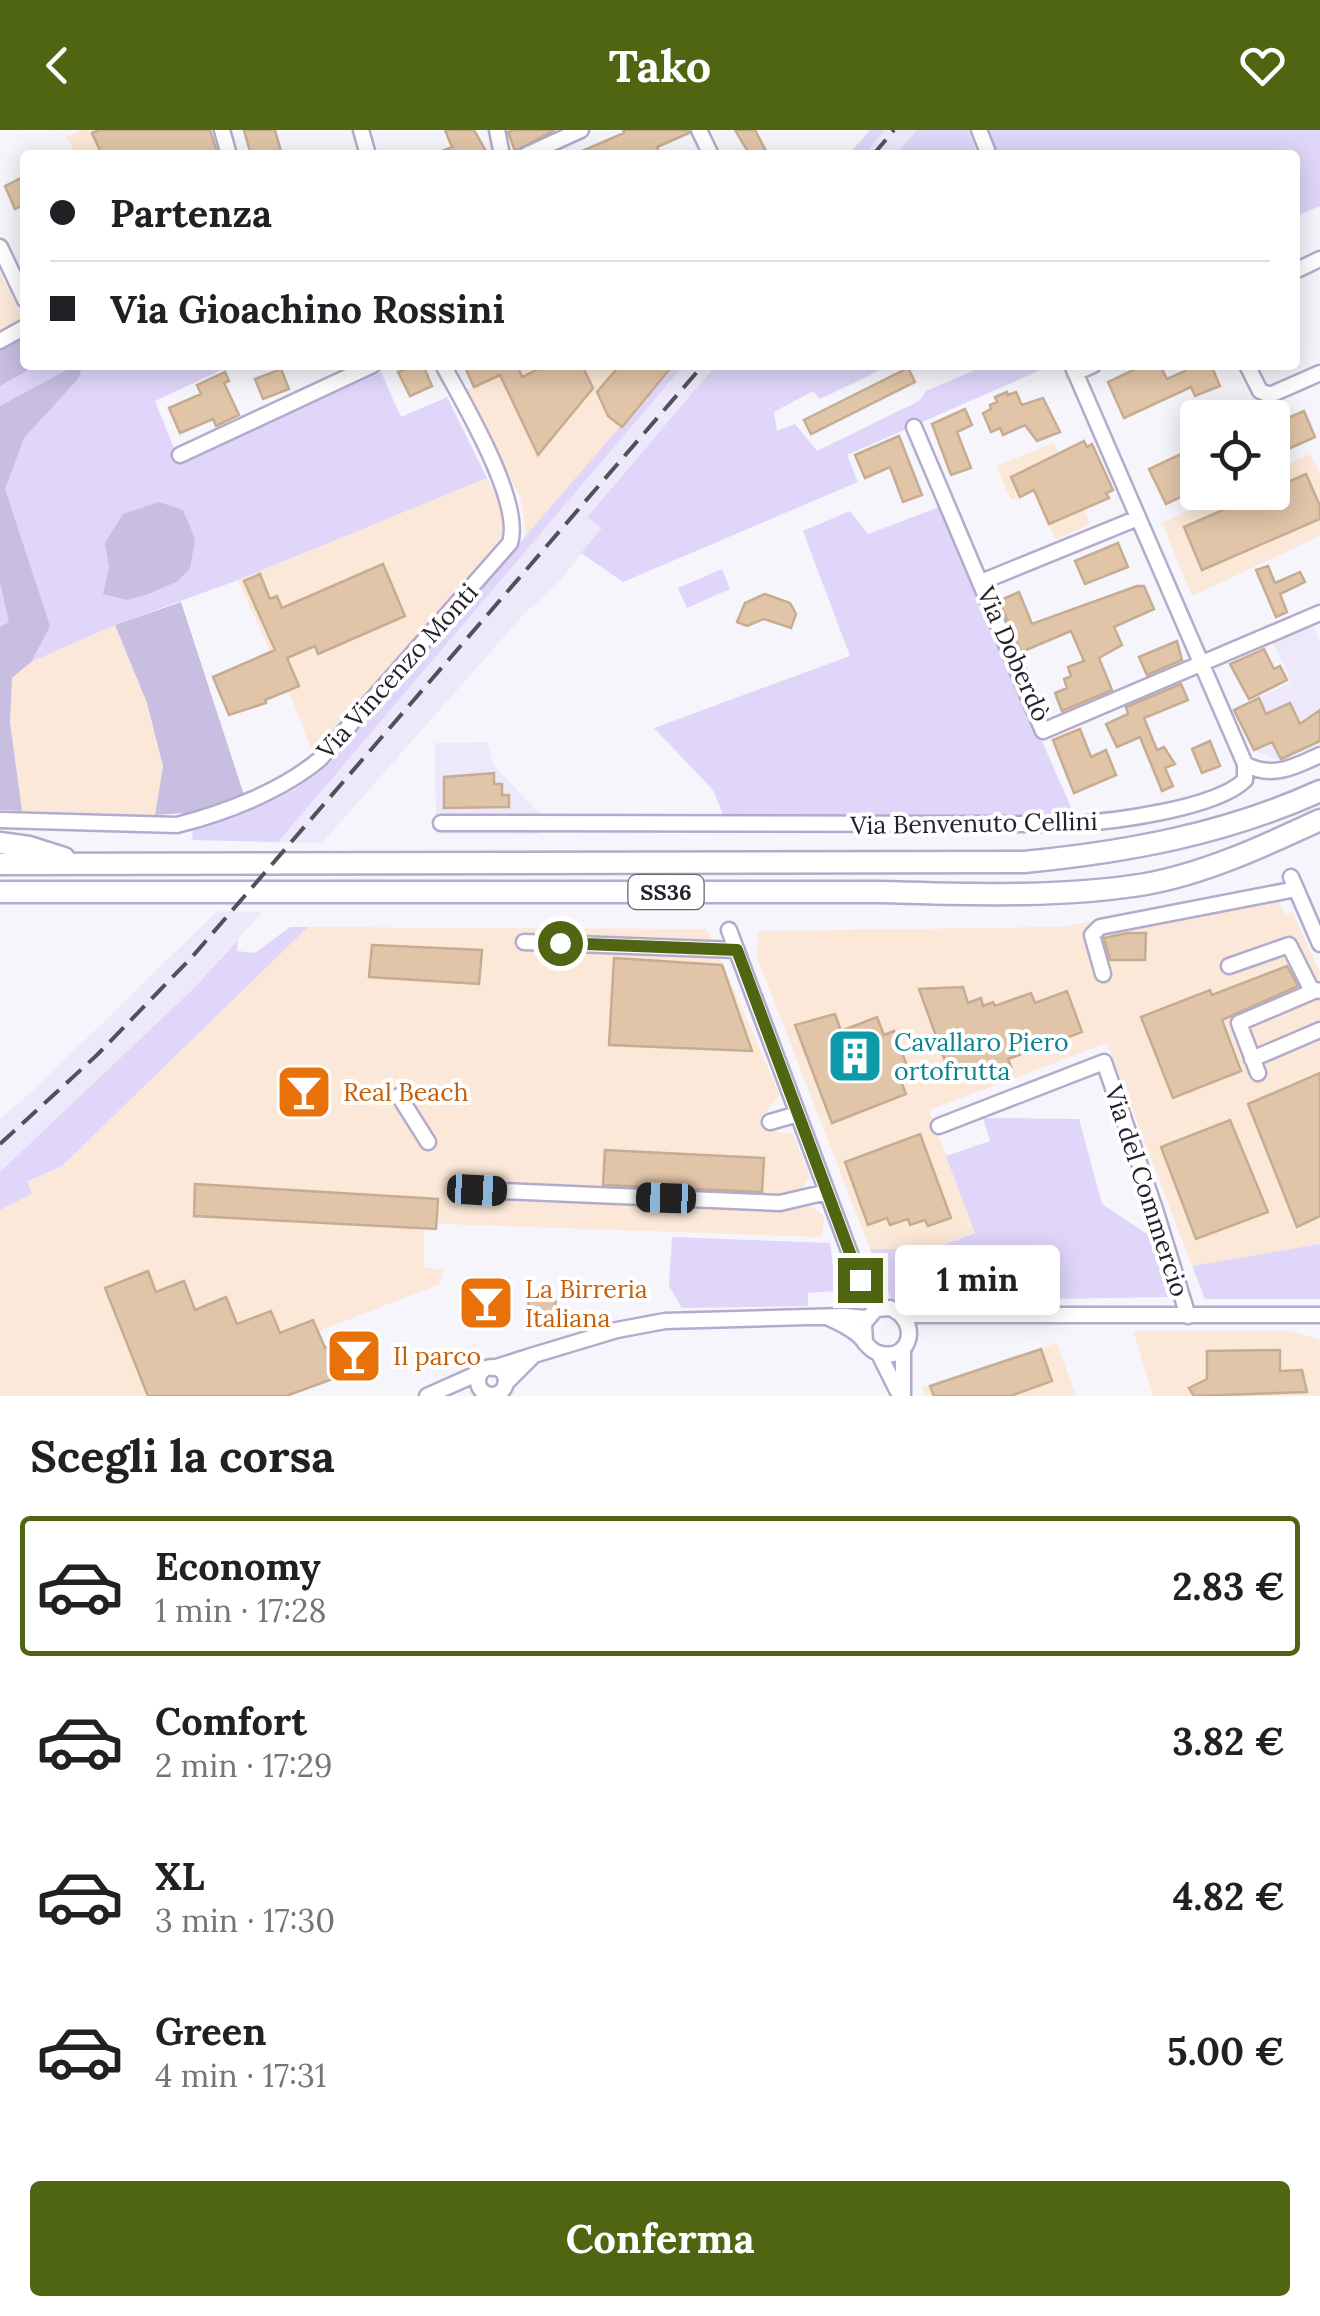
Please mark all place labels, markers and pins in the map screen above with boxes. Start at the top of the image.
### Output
building icon: Cavallaro Piero ortofrutta [825,1026,885,1086]
place label: Cavallaro Piero ortofrutta [894,1026,1069,1087]
bar icon: Real Beach [274,1062,334,1122]
place label: Real Beach [343,1076,469,1108]
bar icon: La Birreria Italiana [456,1273,516,1333]
place label: La Birreria Italiana [525,1273,648,1334]
bar icon: Il parco [324,1326,384,1386]
place label: Il parco [393,1340,481,1372]

